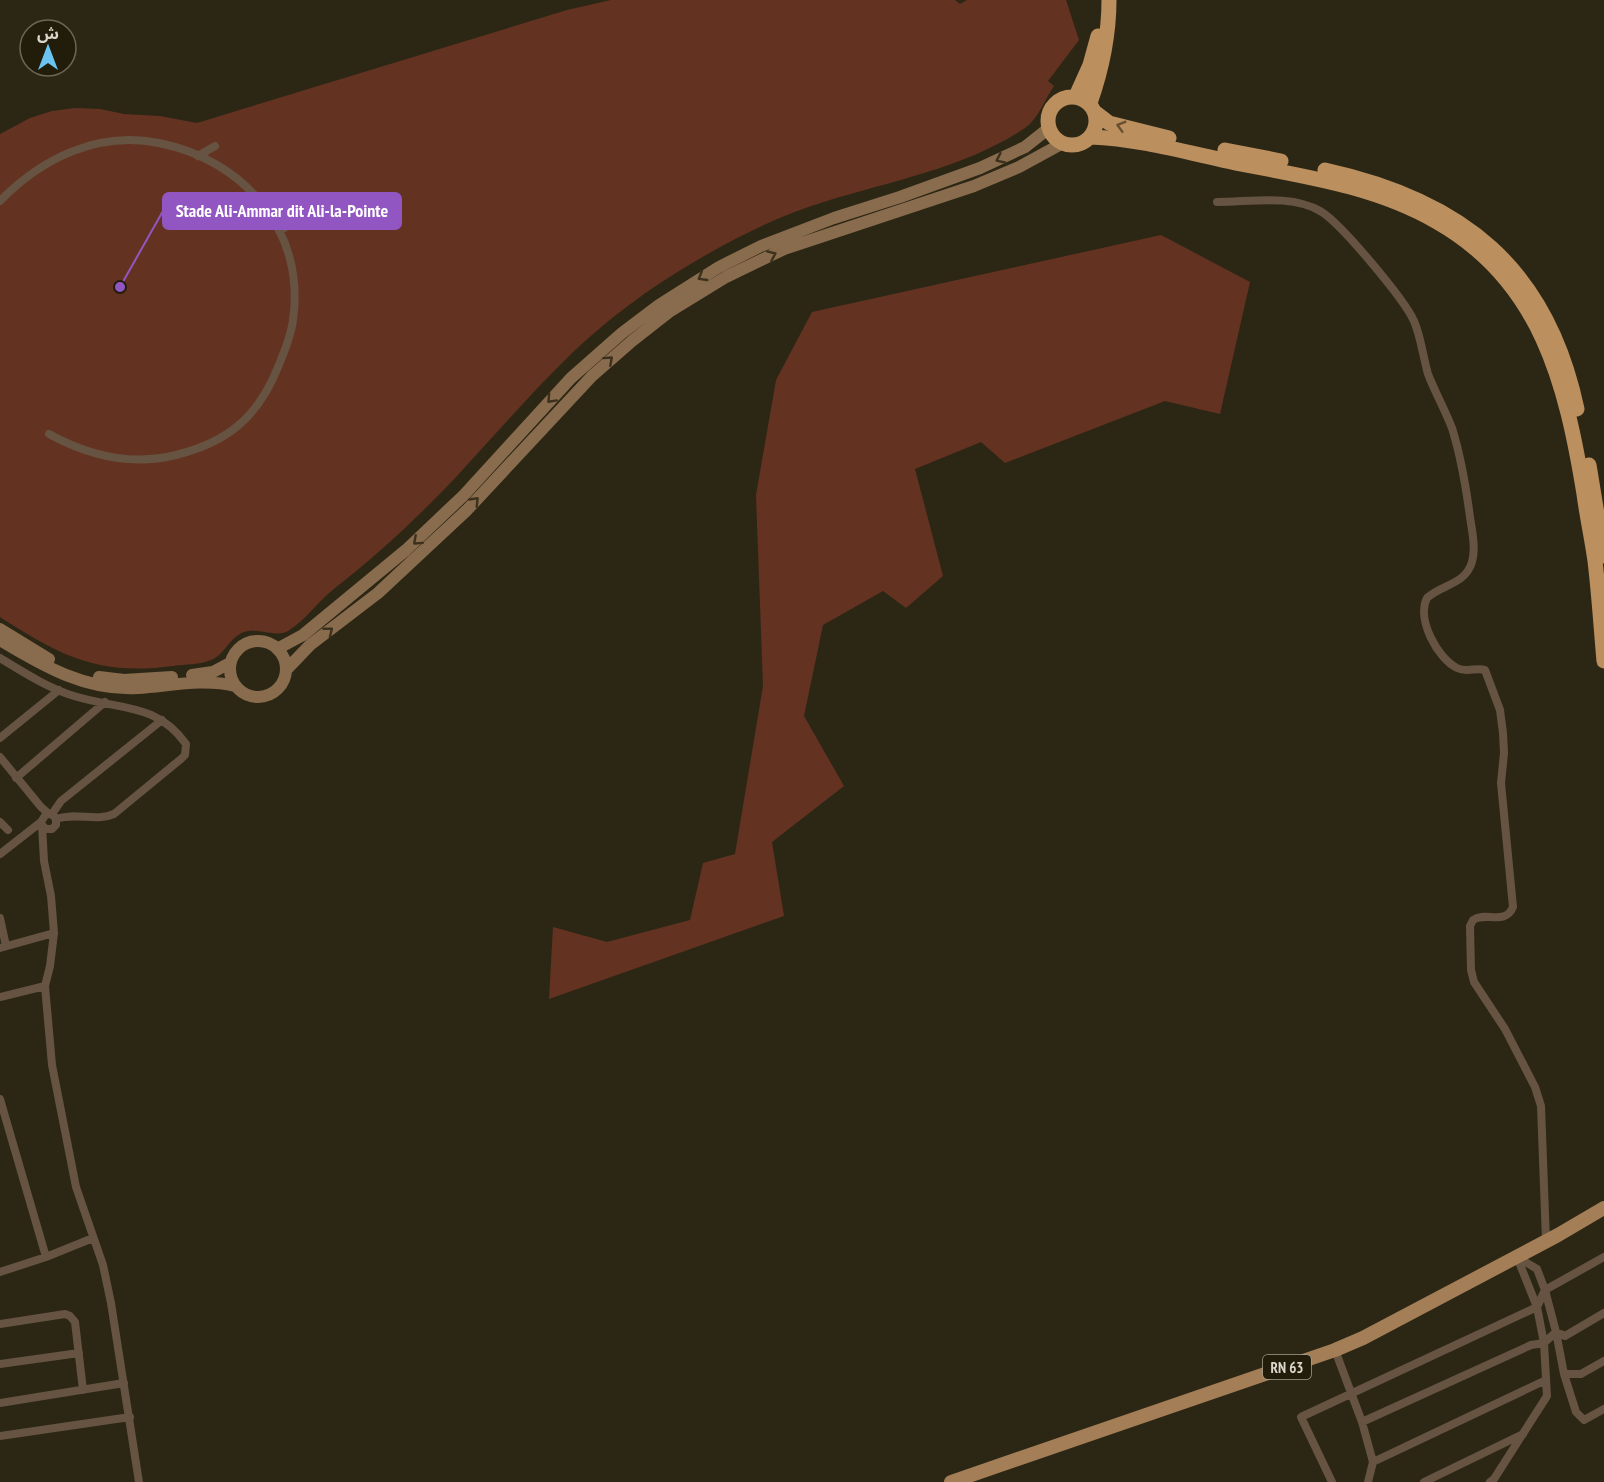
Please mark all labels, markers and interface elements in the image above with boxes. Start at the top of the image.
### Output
north arrow [18,18,78,78]
text: ش [37,23,59,43]
one-way arrow [1116,121,1127,133]
one-way arrow [995,152,1006,164]
callout: Stade Ali-Ammar dit Ali-la-Pointe [163,193,401,229]
text: Stade Ali-Ammar dit Ali-la-Pointe [176,199,389,222]
one-way arrow [766,250,777,262]
one-way arrow [698,270,708,281]
one-way arrow [603,356,613,367]
one-way arrow [547,392,558,403]
one-way arrow [468,498,479,508]
one-way arrow [413,533,424,544]
one-way arrow [323,627,334,638]
road number: RN 63 [1263,1355,1311,1379]

